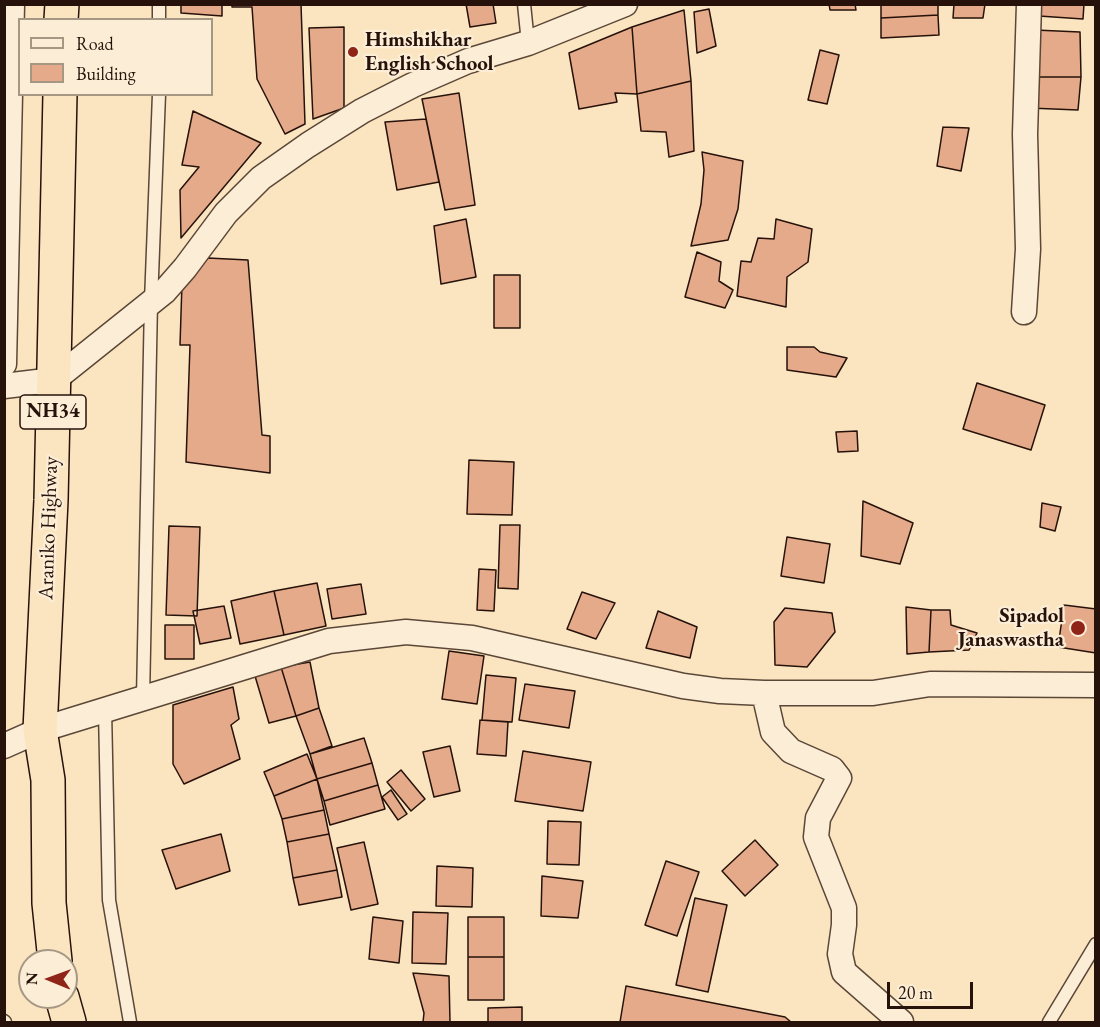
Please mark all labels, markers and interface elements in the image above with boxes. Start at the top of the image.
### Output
legend [18,18,213,96]
place label: Himshikhar English School [365,27,494,77]
text: Road [76,32,114,55]
marker: Himshikhar English School [346,45,360,59]
text: Building [76,62,136,85]
road number: NH34 [20,395,86,429]
street label: Araniko Highway [34,456,64,600]
place label: Sipadol Janaswastha [958,603,1064,653]
marker: Sipadol Janaswastha [1069,619,1087,637]
north arrow [18,949,78,1009]
scale bar [890,970,976,1008]
text: N [21,972,42,985]
text: 20 m [898,981,933,1004]

